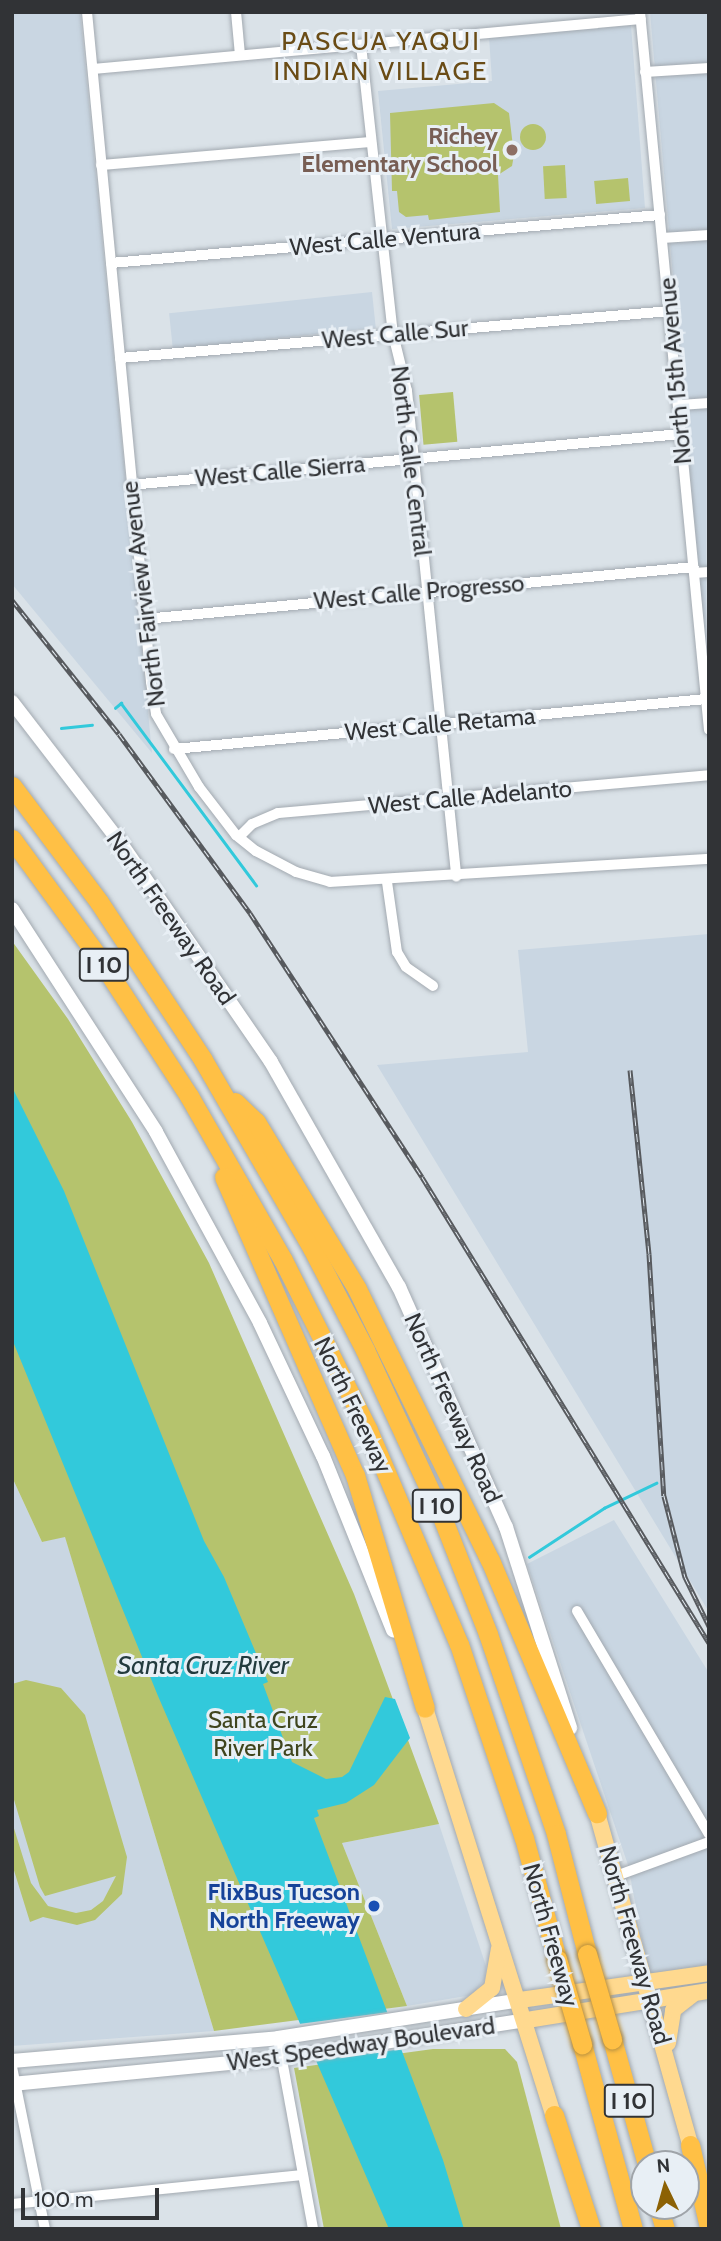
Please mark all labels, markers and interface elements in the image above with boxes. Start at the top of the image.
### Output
district label: PASCUA YAQUI INDIAN VILLAGE [275,26,487,88]
place label: Richey Elementary School [301,122,498,178]
marker: Richey Elementary School [504,142,520,158]
street label: West Calle Ventura [289,216,481,262]
street label: North 15th Avenue [652,276,698,466]
street label: West Calle Sur [321,313,469,355]
street label: North Calle Central [385,364,437,558]
street label: West Calle Sierra [194,449,366,493]
street label: North Fairview Avenue [115,479,171,709]
street label: West Calle Progresso [313,568,525,616]
street label: West Calle Retama [344,701,536,747]
street label: West Calle Adelanto [367,774,573,820]
street label: North Freeway Road [100,826,242,1010]
road number: I 10 [78,946,130,984]
street label: North Freeway Road [398,1308,508,1508]
street label: North Freeway [308,1332,398,1478]
road number: I 10 [411,1486,463,1526]
water label: Santa Cruz River [117,1650,289,1682]
park label: Santa Cruz River Park [208,1706,318,1762]
street label: North Freeway Road [593,1842,677,2048]
street label: North Freeway [517,1860,585,2010]
place label: FlixBus Tucson North Freeway [208,1878,360,1934]
marker: FlixBus Tucson North Freeway [366,1898,382,1914]
street label: West Speedway Boulevard [225,2011,497,2077]
road number: I 10 [603,2082,655,2120]
north arrow [630,2150,700,2220]
text: N [656,2154,671,2178]
scale bar [24,2174,163,2218]
text: 100 m [34,2187,93,2212]

